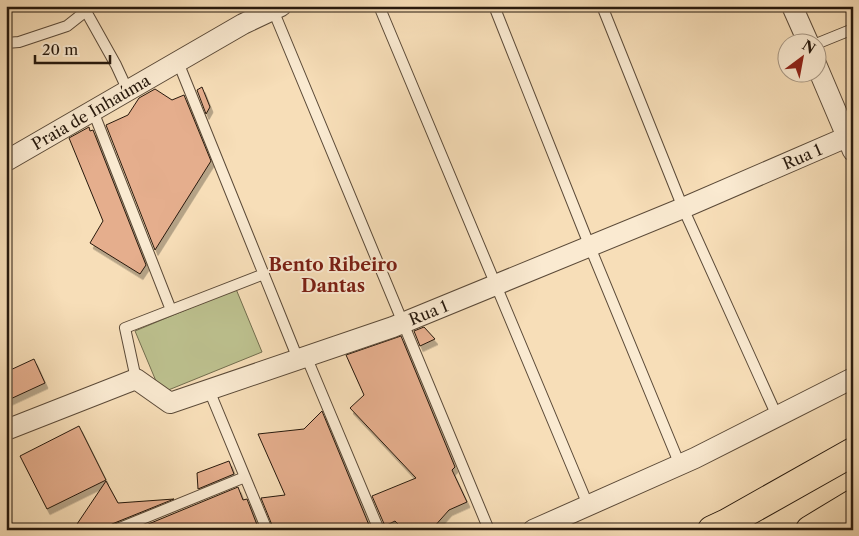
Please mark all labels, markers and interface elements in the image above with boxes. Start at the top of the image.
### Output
scale bar [35,32,110,64]
north arrow [776,32,826,82]
text: N [799,36,819,58]
text: 20 m [42,40,78,59]
street label: Praia de Inhaúma [28,70,154,154]
street label: Rua 1 [779,139,825,174]
district label: Bento Ribeiro Dantas [269,254,397,297]
street label: Rua 1 [406,295,451,330]

